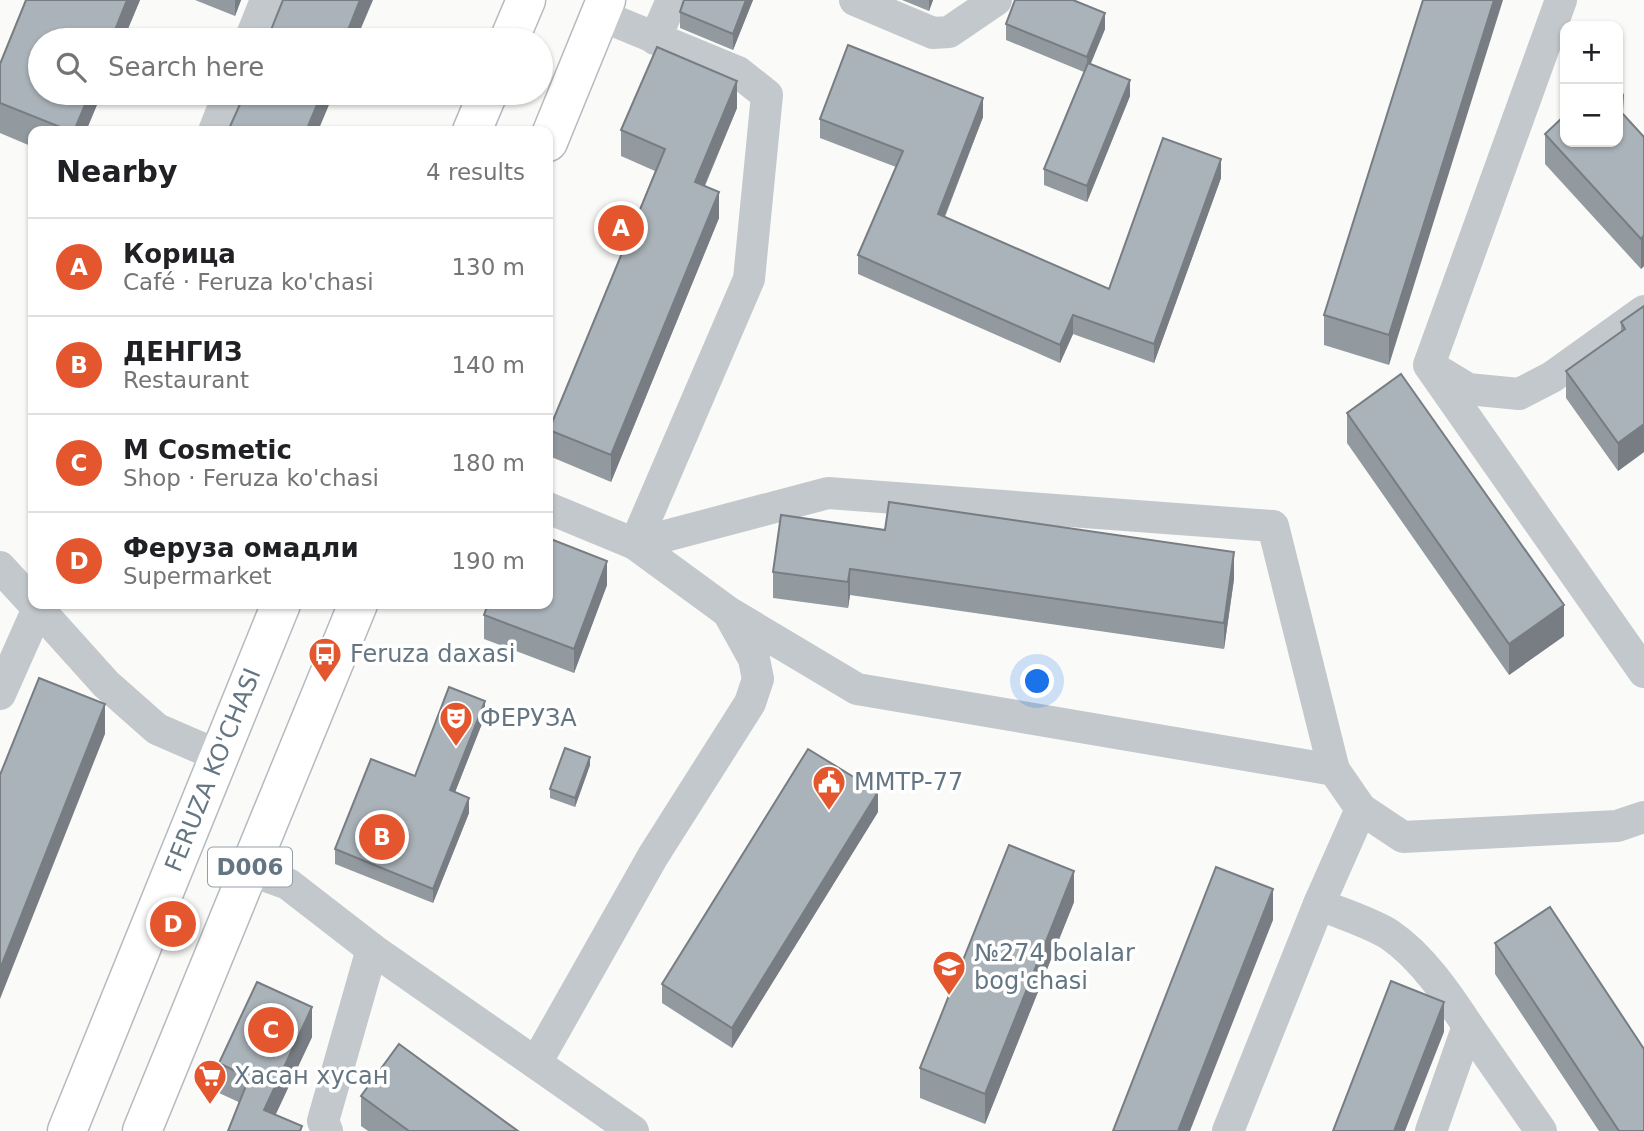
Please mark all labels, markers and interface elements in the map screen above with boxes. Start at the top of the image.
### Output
map controls [1560,21,1623,147]
button: + [1560,21,1623,84]
search box [28,28,553,105]
icon: search [52,48,90,86]
text: Search here [108,52,264,82]
button: − [1560,84,1623,147]
text: Nearby [56,154,178,189]
text: 4 results [426,159,525,185]
pin: A [598,202,644,254]
text: Корица [123,239,236,269]
text: A [70,254,88,280]
text: 130 m [451,254,525,280]
text: Café · Feruza ko'chasi [123,269,374,295]
text: ДЕНГИЗ [123,337,242,367]
text: B [70,352,88,378]
text: 140 m [451,352,525,378]
text: Restaurant [123,367,249,393]
text: M Cosmetic [123,435,292,465]
text: C [71,450,87,476]
text: 180 m [451,450,525,476]
text: Shop · Feruza ko'chasi [123,465,379,491]
text: Феруза омадли [123,533,359,563]
text: D [69,548,89,574]
text: 190 m [451,548,525,574]
text: Supermarket [123,563,272,589]
bus stop icon: Feruza daxasi [306,635,344,684]
place label: Feruza daxasi [350,640,515,668]
street label: FERUZA KO'CHASI [159,664,267,876]
your location [1020,664,1054,698]
theatre icon: ФЕРУЗА [437,699,475,748]
place label: ФЕРУЗА [480,704,577,732]
public building icon: MMTP-77 [810,763,848,812]
place label: MMTP-77 [854,768,963,796]
pin: B [359,811,405,863]
road number: D006 [208,848,292,887]
pin: D [150,898,196,950]
place label: №274 bolalar bog'chasi [974,939,1135,995]
school or university icon: №274 bolalar bog'chasi [930,948,968,997]
pin: C [248,1004,294,1056]
supermarket icon: Хасан хусан [191,1057,229,1106]
place label: Хасан хусан [234,1062,388,1090]

